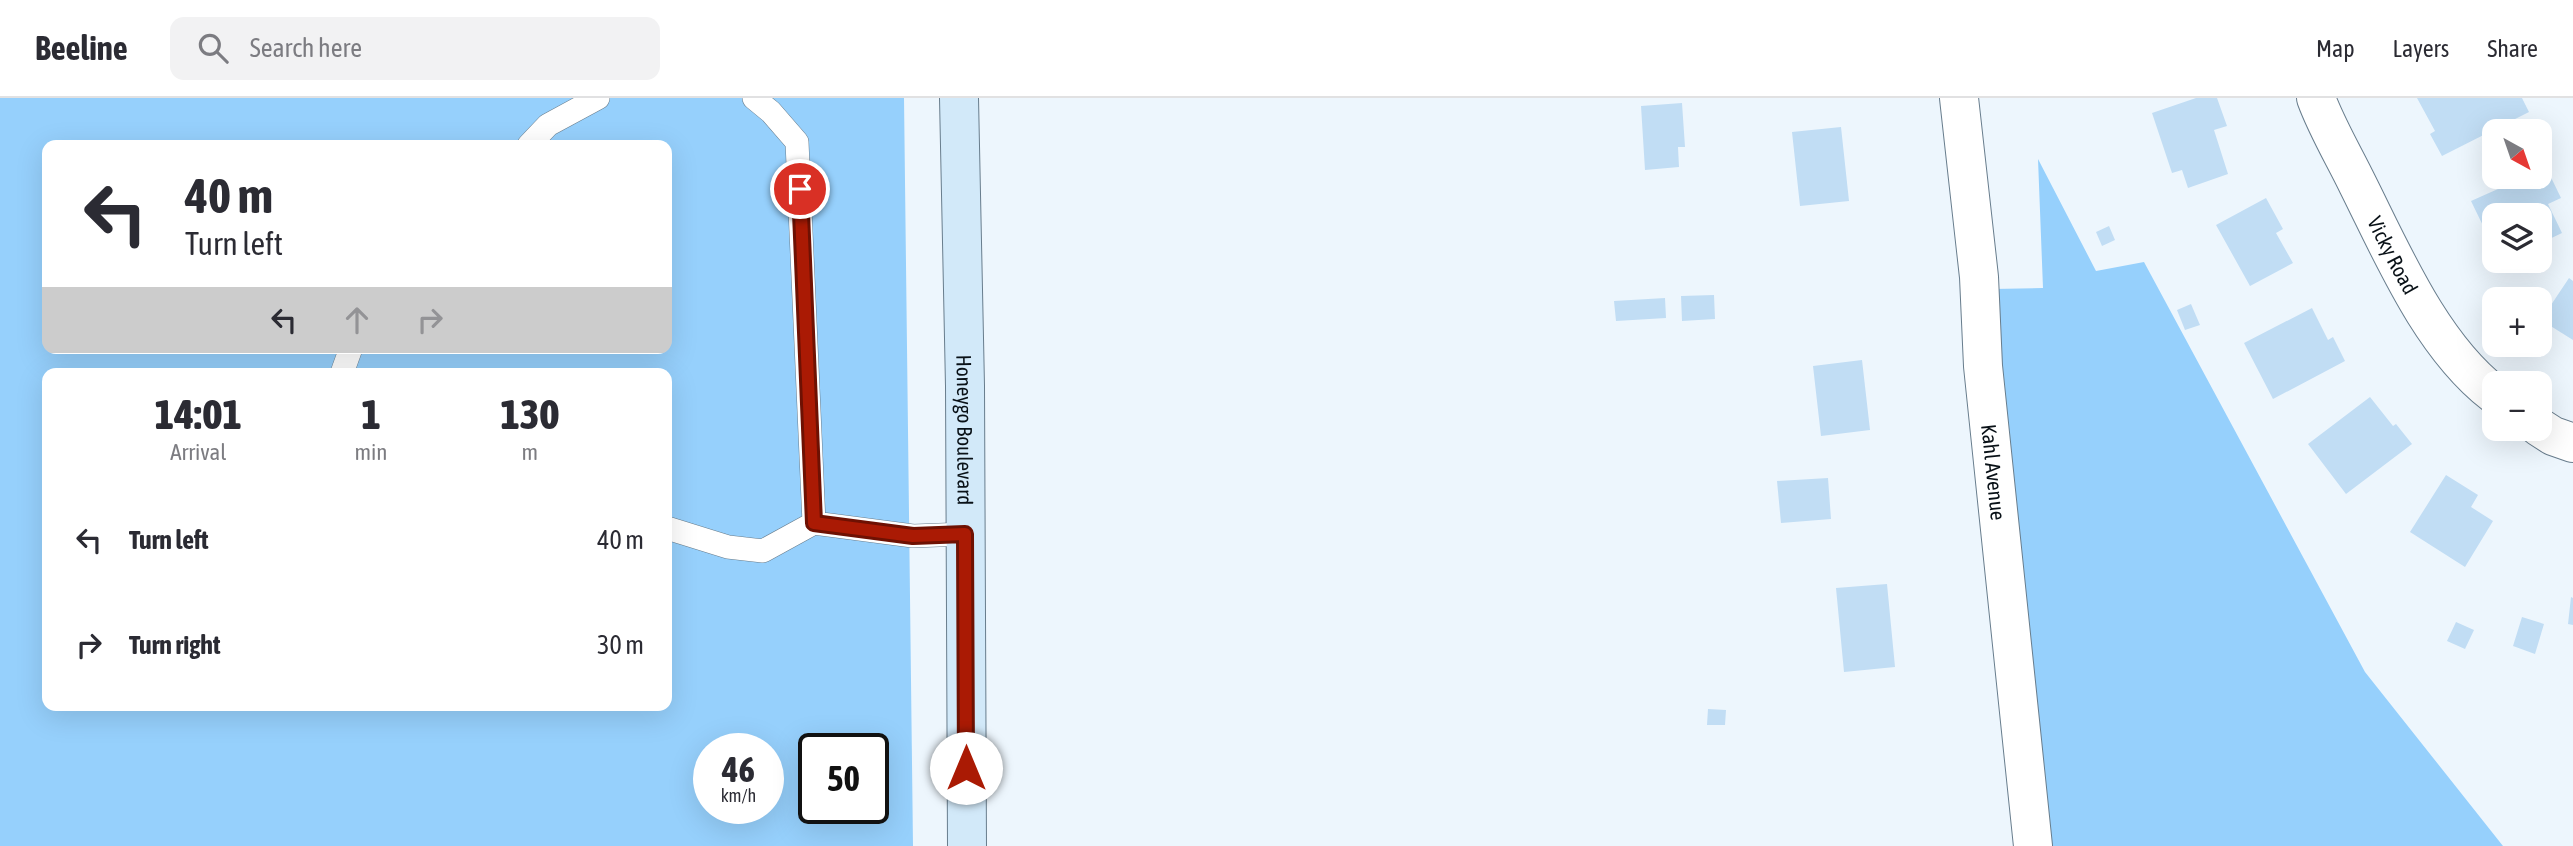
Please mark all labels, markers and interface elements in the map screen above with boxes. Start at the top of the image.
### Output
search box [170,17,660,80]
text: Beeline [35,29,128,67]
icon: search [194,29,232,67]
text: Search here [250,33,362,63]
text: Map [2316,35,2355,62]
text: Layers [2393,35,2449,62]
text: Share [2487,35,2538,62]
north arrow [2482,119,2552,189]
map controls [2482,119,2552,441]
pin [770,159,830,219]
text: 40 m [185,167,273,223]
icon: left [70,168,161,259]
icon: arrive [781,170,819,208]
button: layers [2482,203,2552,273]
street label: Vicky Road [2363,212,2423,298]
text: Turn left [185,225,283,262]
button: + [2482,287,2552,357]
icon: left [265,301,303,339]
icon: ahead [338,301,376,339]
icon: right [411,301,449,339]
street label: Honeygo Boulevard [952,354,978,505]
button: − [2482,371,2552,441]
text: 14:01 [155,390,242,438]
text: 1 [361,390,381,438]
text: 130 [500,390,559,438]
street label: Kahl Avenue [1977,423,2011,521]
text: Arrival [170,439,226,465]
text: min [355,439,388,465]
text: m [521,439,538,465]
icon: left [70,521,108,559]
text: Turn left [129,525,209,555]
text: 40 m [597,525,644,555]
icon: right [70,626,108,664]
text: Turn right [129,630,220,660]
text: 30 m [597,630,644,660]
position arrow [929,731,1003,805]
speed limit sign: 50 [798,733,889,824]
text: 46 [722,749,755,789]
text: km/h [721,785,756,806]

